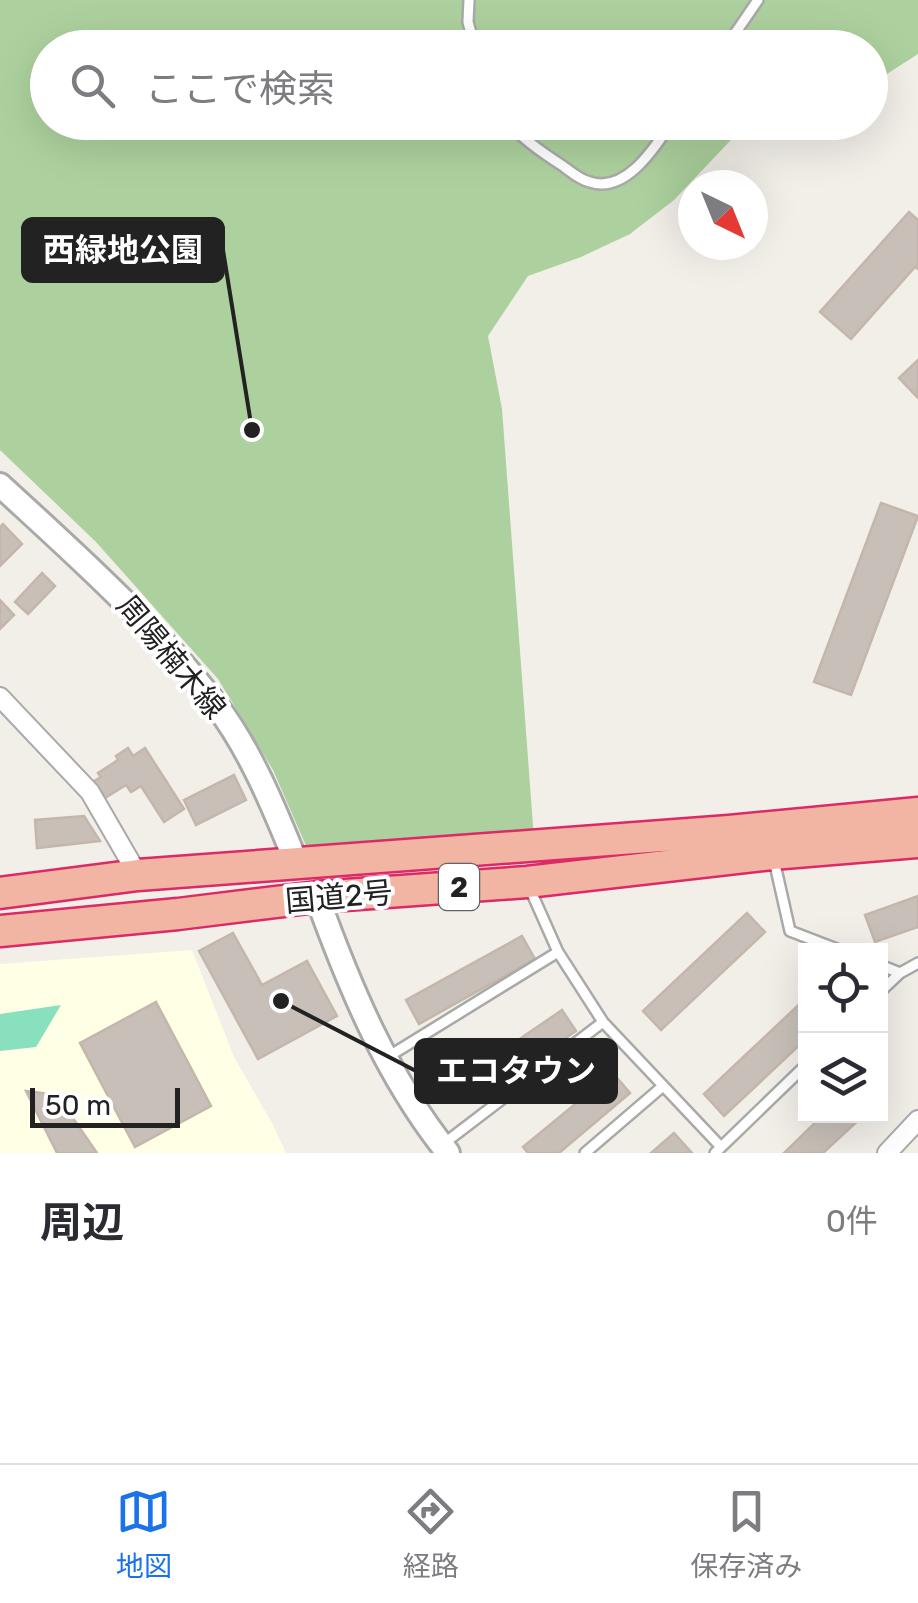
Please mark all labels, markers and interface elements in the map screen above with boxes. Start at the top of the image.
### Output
search box [30,30,888,140]
icon: search [65,58,120,113]
text: ここで検索 [145,66,335,112]
north arrow [678,170,768,260]
callout: 西緑地公園 [23,219,223,281]
text: 西緑地公園 [43,231,203,269]
street label: 周陽楠木線 [109,588,233,726]
road number: 2 [439,864,479,910]
street label: 国道2号 [284,874,394,920]
map controls [798,943,888,1123]
button: locate [798,943,888,1033]
button: layers [798,1033,888,1123]
callout: エコタウン [416,1040,616,1102]
text: エコタウン [436,1052,596,1090]
scale bar [30,1083,180,1128]
text: 50 m [45,1089,111,1122]
text: 周辺 [40,1198,124,1248]
text: 0件 [826,1202,878,1240]
tab: 地図 [116,1484,172,1584]
tab: 経路 [403,1484,459,1584]
tab: 保存済み [690,1484,802,1584]

